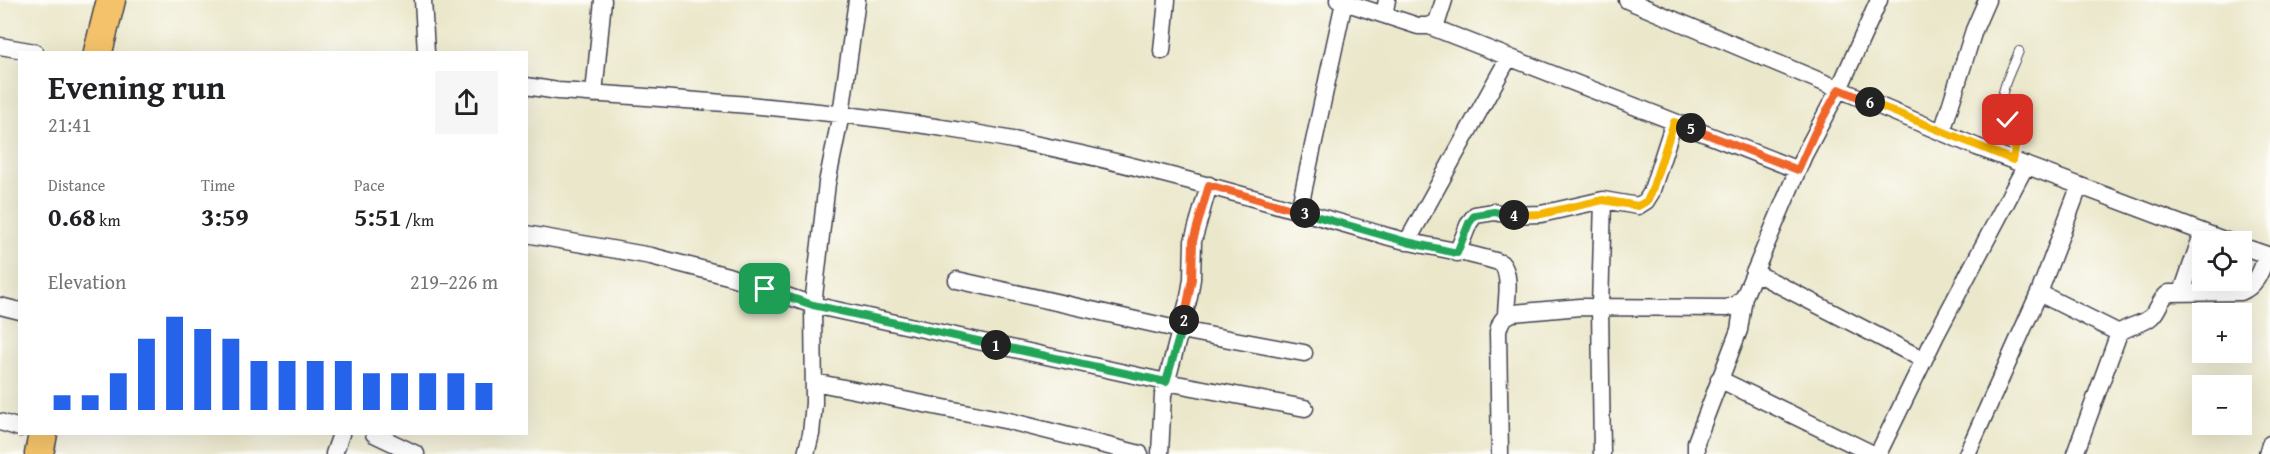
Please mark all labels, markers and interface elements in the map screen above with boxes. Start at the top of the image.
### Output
text: Evening run [48,63,225,111]
button: share [435,71,498,134]
pin: 6 [1855,87,1885,117]
text: 6 [1866,90,1874,114]
pin [1982,94,2033,145]
icon: check [1991,103,2024,136]
text: 21:41 [48,110,91,139]
pin: 5 [1676,113,1706,143]
text: 5 [1687,116,1695,140]
text: Distance [48,173,105,197]
text: Time [201,173,235,197]
text: Pace [354,173,385,197]
text: 0.68 [48,197,96,236]
text: 3:59 [201,197,249,236]
text: 5:51 [354,197,402,236]
pin: 3 [1290,198,1320,228]
pin: 4 [1499,200,1529,230]
text: 3 [1301,201,1309,225]
text: 4 [1510,203,1518,227]
text: km [96,208,120,232]
text: /km [402,208,434,232]
map controls [2192,231,2252,435]
button: locate [2192,231,2252,291]
pin [739,263,790,314]
text: Elevation [48,267,126,296]
text: 219–226 m [410,267,498,296]
icon: arrive [748,272,781,305]
button: + [2192,303,2252,363]
pin: 2 [1169,305,1199,335]
text: 2 [1180,308,1188,332]
pin: 1 [981,330,1011,360]
text: 1 [992,333,1000,357]
button: − [2192,375,2252,435]

